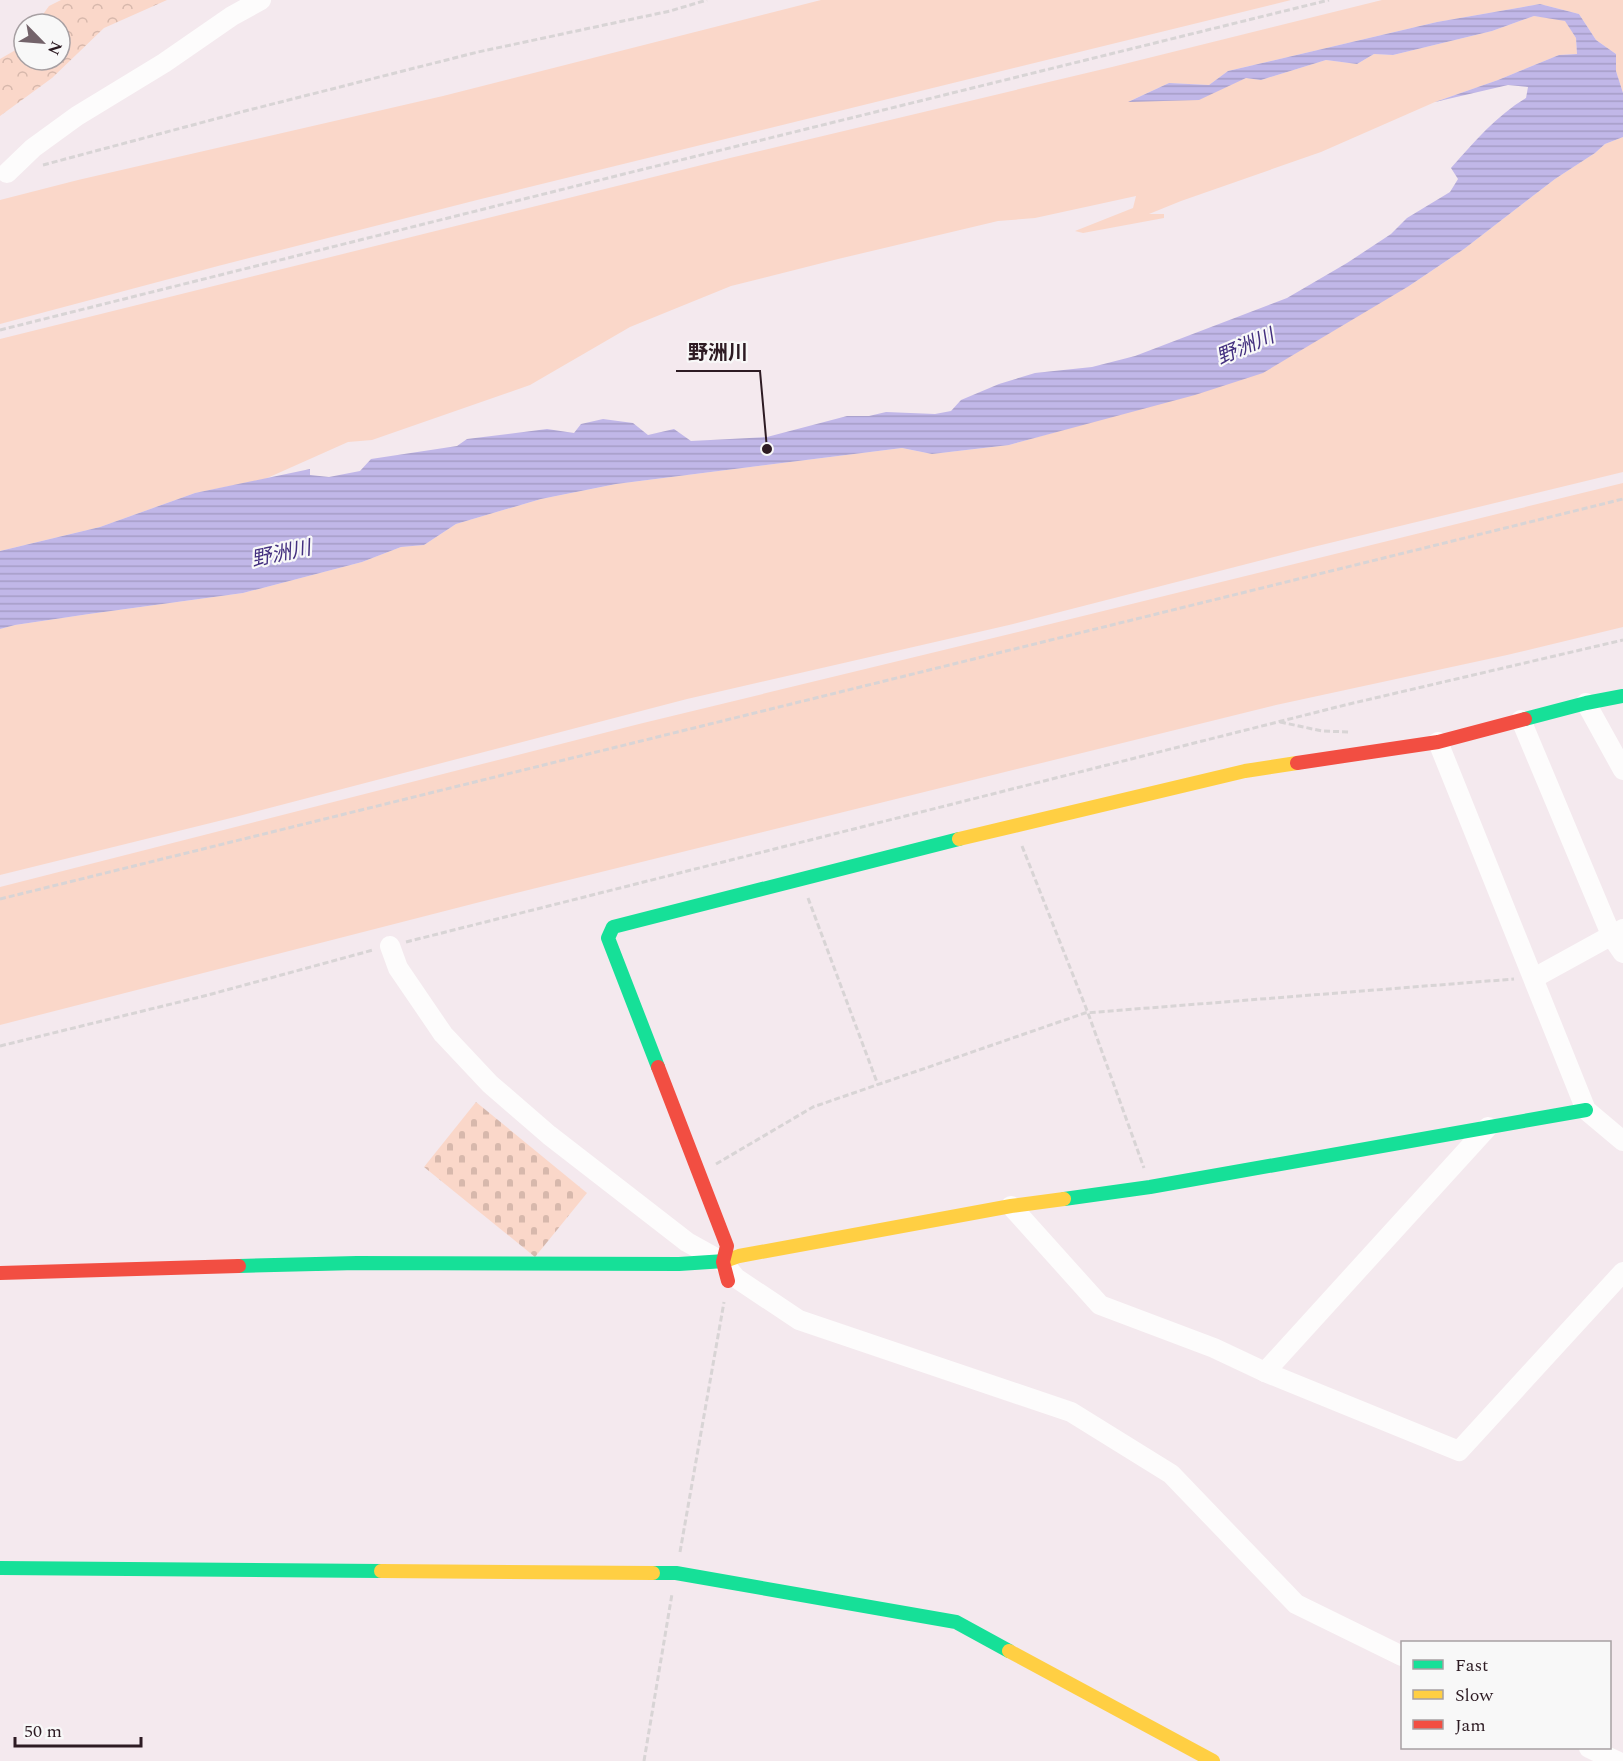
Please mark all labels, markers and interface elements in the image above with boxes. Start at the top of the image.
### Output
north arrow [12,12,72,72]
text: N [41,37,68,59]
water label: 野洲川 [1212,321,1281,372]
callout: 野洲川 [676,333,760,371]
text: 野洲川 [688,338,748,368]
water label: 野洲川 [249,533,316,575]
legend [1401,1641,1611,1749]
text: Fast [1455,1652,1488,1679]
text: Slow [1455,1682,1494,1709]
scale bar [15,1710,141,1748]
text: Jam [1455,1712,1486,1739]
text: 50 m [24,1718,62,1745]

